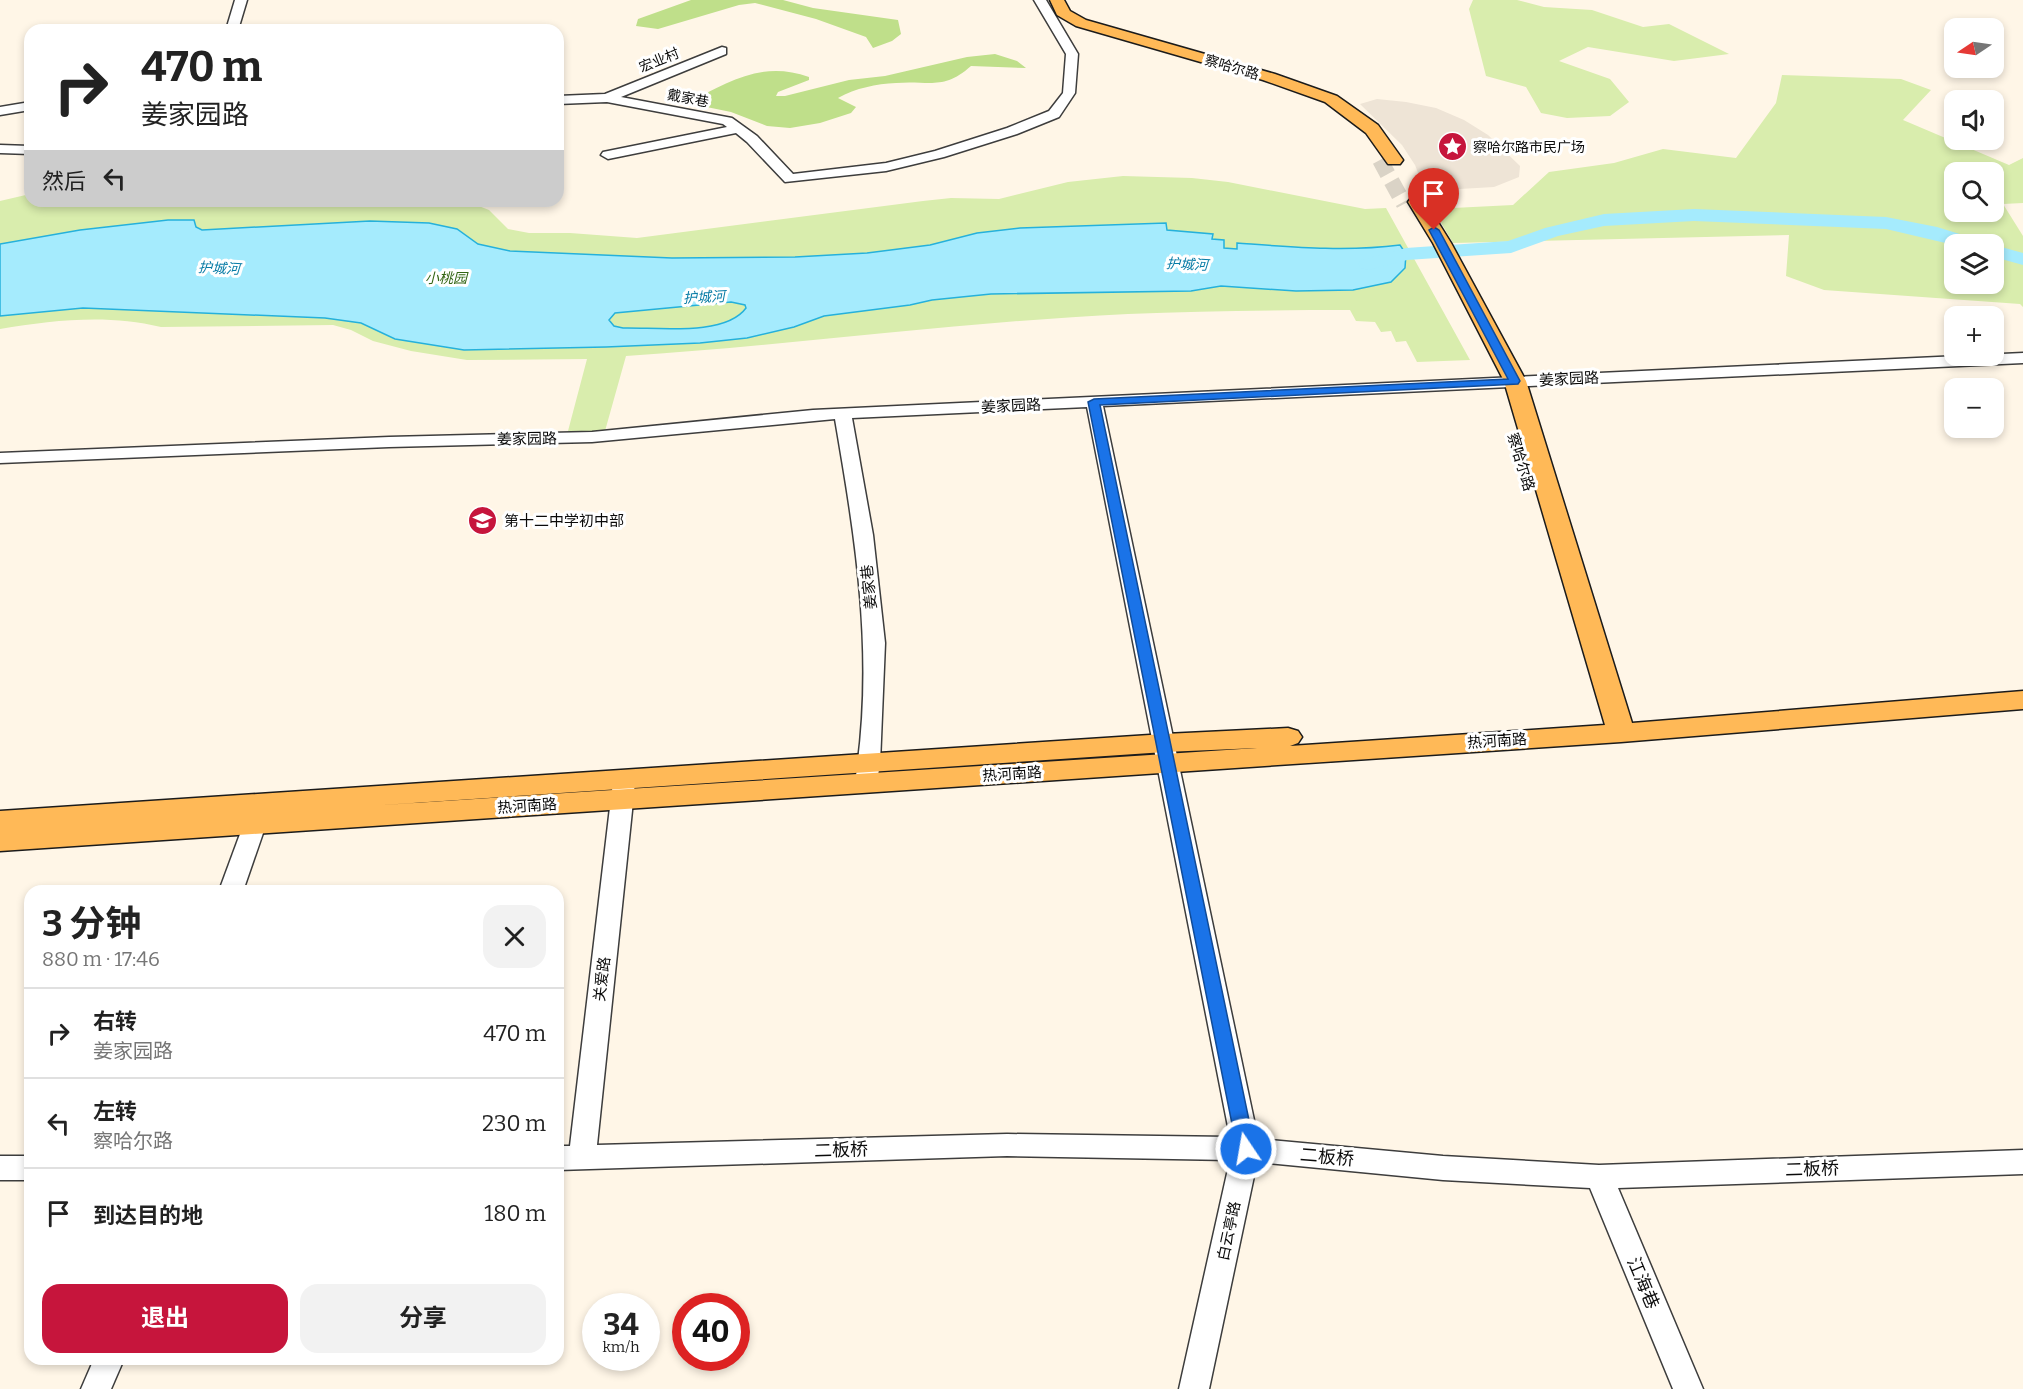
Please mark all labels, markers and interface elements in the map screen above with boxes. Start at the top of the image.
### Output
north arrow [1944,18,2004,78]
map controls [1944,18,2004,438]
text: 470 m [141,42,262,92]
street label: 宏业村 [637,45,682,76]
icon: right [42,48,120,126]
street label: 察哈尔路 [1203,52,1261,83]
street label: 戴家巷 [666,86,710,111]
button: sound [1944,90,2004,150]
text: 姜家园路 [141,99,249,131]
place icon: 察哈尔路市民广场 [1436,131,1468,163]
place label: 察哈尔路市民广场 [1473,139,1585,156]
icon: left [98,162,131,195]
button: search [1944,162,2004,222]
text: 然后 [42,168,86,195]
pin [1408,168,1459,230]
icon: arrive [1417,177,1450,210]
button: layers [1944,234,2004,294]
water label: 护城河 [1166,255,1211,274]
water label: 护城河 [198,259,243,278]
park label: 小桃园 [425,270,469,287]
water label: 护城河 [683,288,728,307]
button: + [1944,306,2004,366]
street label: 姜家园路 [1539,368,1599,390]
button: − [1944,378,2004,438]
street label: 姜家园路 [981,395,1041,417]
street label: 姜家园路 [497,429,557,449]
street label: 察哈尔路 [1504,431,1538,493]
school or university icon: 第十二中学初中部 [467,505,499,537]
place label: 第十二中学初中部 [504,512,624,530]
street label: 姜家巷 [858,564,880,610]
street label: 热河南路 [1466,730,1528,752]
street label: 热河南路 [981,763,1043,785]
street label: 热河南路 [496,795,558,817]
text: 3 分钟 [42,902,141,946]
button: close [483,905,546,968]
text: 880 m · 17:46 [42,947,160,971]
street label: 关爱路 [590,956,614,1002]
text: 右转 [93,1008,137,1035]
icon: right [42,1017,75,1050]
text: 470 m [483,1020,546,1047]
text: 姜家园路 [93,1039,173,1063]
text: 左转 [93,1098,137,1125]
icon: left [42,1107,75,1140]
text: 230 m [482,1110,546,1137]
position arrow [1214,1117,1278,1181]
text: 察哈尔路 [93,1129,173,1153]
street label: 二板桥 [814,1138,868,1162]
street label: 二板桥 [1299,1144,1355,1170]
street label: 二板桥 [1785,1157,1839,1181]
icon: arrive [42,1197,75,1230]
text: 180 m [484,1200,546,1227]
street label: 白云亭路 [1214,1200,1244,1262]
text: 到达目的地 [93,1202,203,1229]
street label: 江海巷 [1622,1254,1664,1312]
button: 退出 [42,1284,288,1353]
button: 分享 [300,1284,546,1353]
speed limit sign: 40 [672,1293,750,1371]
text: 34 [603,1307,639,1343]
text: km/h [602,1338,640,1356]

